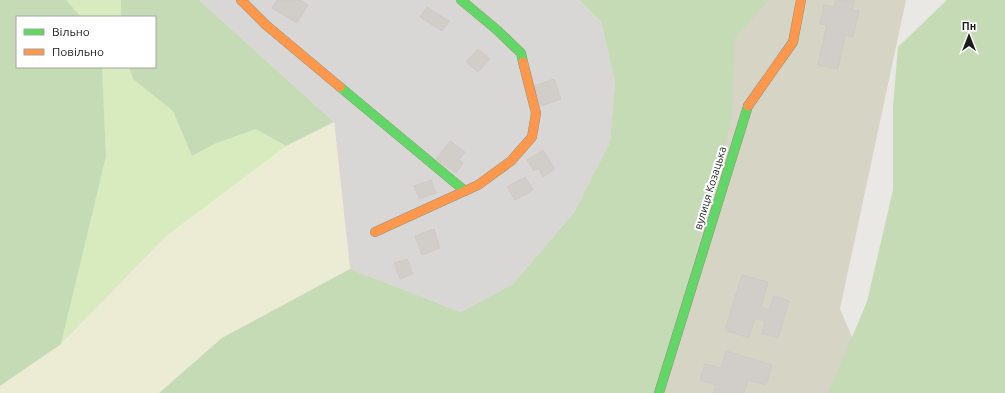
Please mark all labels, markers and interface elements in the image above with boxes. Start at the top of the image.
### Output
legend [16,16,156,68]
north arrow [949,16,989,56]
text: Пн [962,20,976,32]
text: Вільно [52,25,90,38]
text: Повільно [52,45,104,58]
street label: вулиця Козацька [692,145,728,231]

